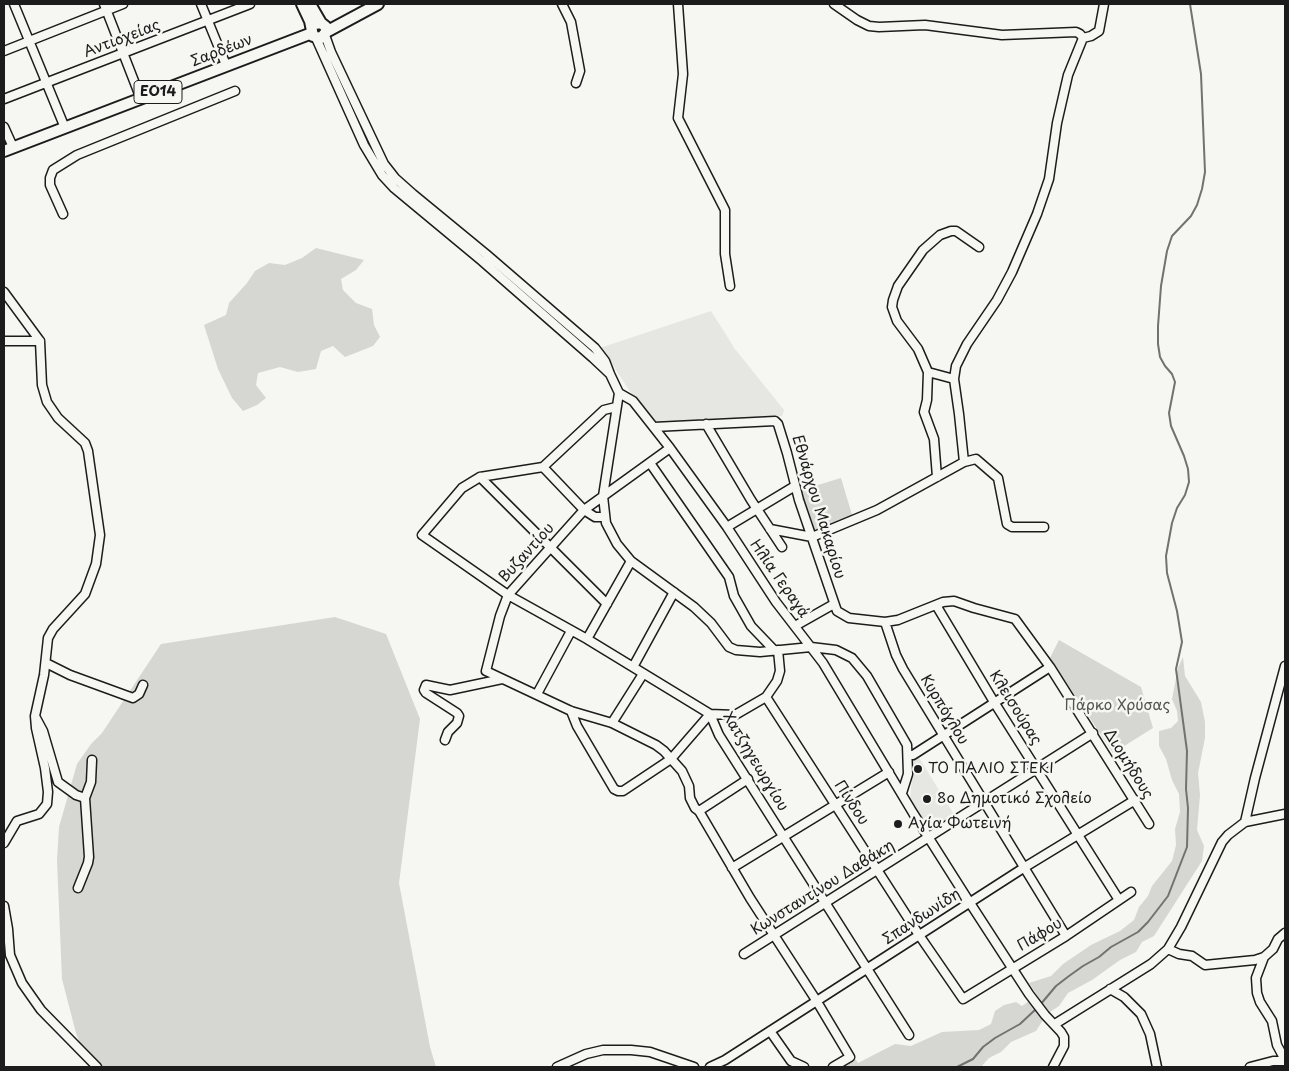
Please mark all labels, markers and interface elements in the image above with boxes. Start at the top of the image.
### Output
street label: Αντιοχείας [81,16,163,62]
street label: Σαρδέων [189,31,255,71]
road number: ΕΟ14 [134,80,182,104]
street label: Εθνάρχου Μακαρίου [788,433,848,581]
street label: Βυζαντίου [496,520,558,586]
street label: Ηλία Γεραγά [746,537,812,621]
street label: Κλεισούρας [985,668,1045,748]
street label: Κυρπόγλου [916,672,972,748]
park label: Πάρκο Χρύσας [1064,697,1170,715]
street label: Χατζηγεωργίου [718,709,792,815]
street label: Διομήδους [1099,726,1157,802]
place label: ΤΟ ΠΑΛΙΟ ΣΤΕΚΙ [928,760,1054,778]
marker: ΤΟ ΠΑΛΙΟ ΣΤΕΚΙ [912,763,924,775]
street label: Πίνδου [830,777,872,829]
place label: 8ο Δημοτικό Σχολείο [937,790,1092,808]
marker: 8ο Δημοτικό Σχολείο [921,793,933,805]
place label: Αγία Φωτεινή [908,815,1011,833]
marker: Αγία Φωτεινή [892,818,904,830]
street label: Κωνσταντίνου Δαβάκη [748,837,898,939]
street label: Σπανδωνίδη [880,885,964,949]
street label: Πάφου [1014,915,1066,955]

